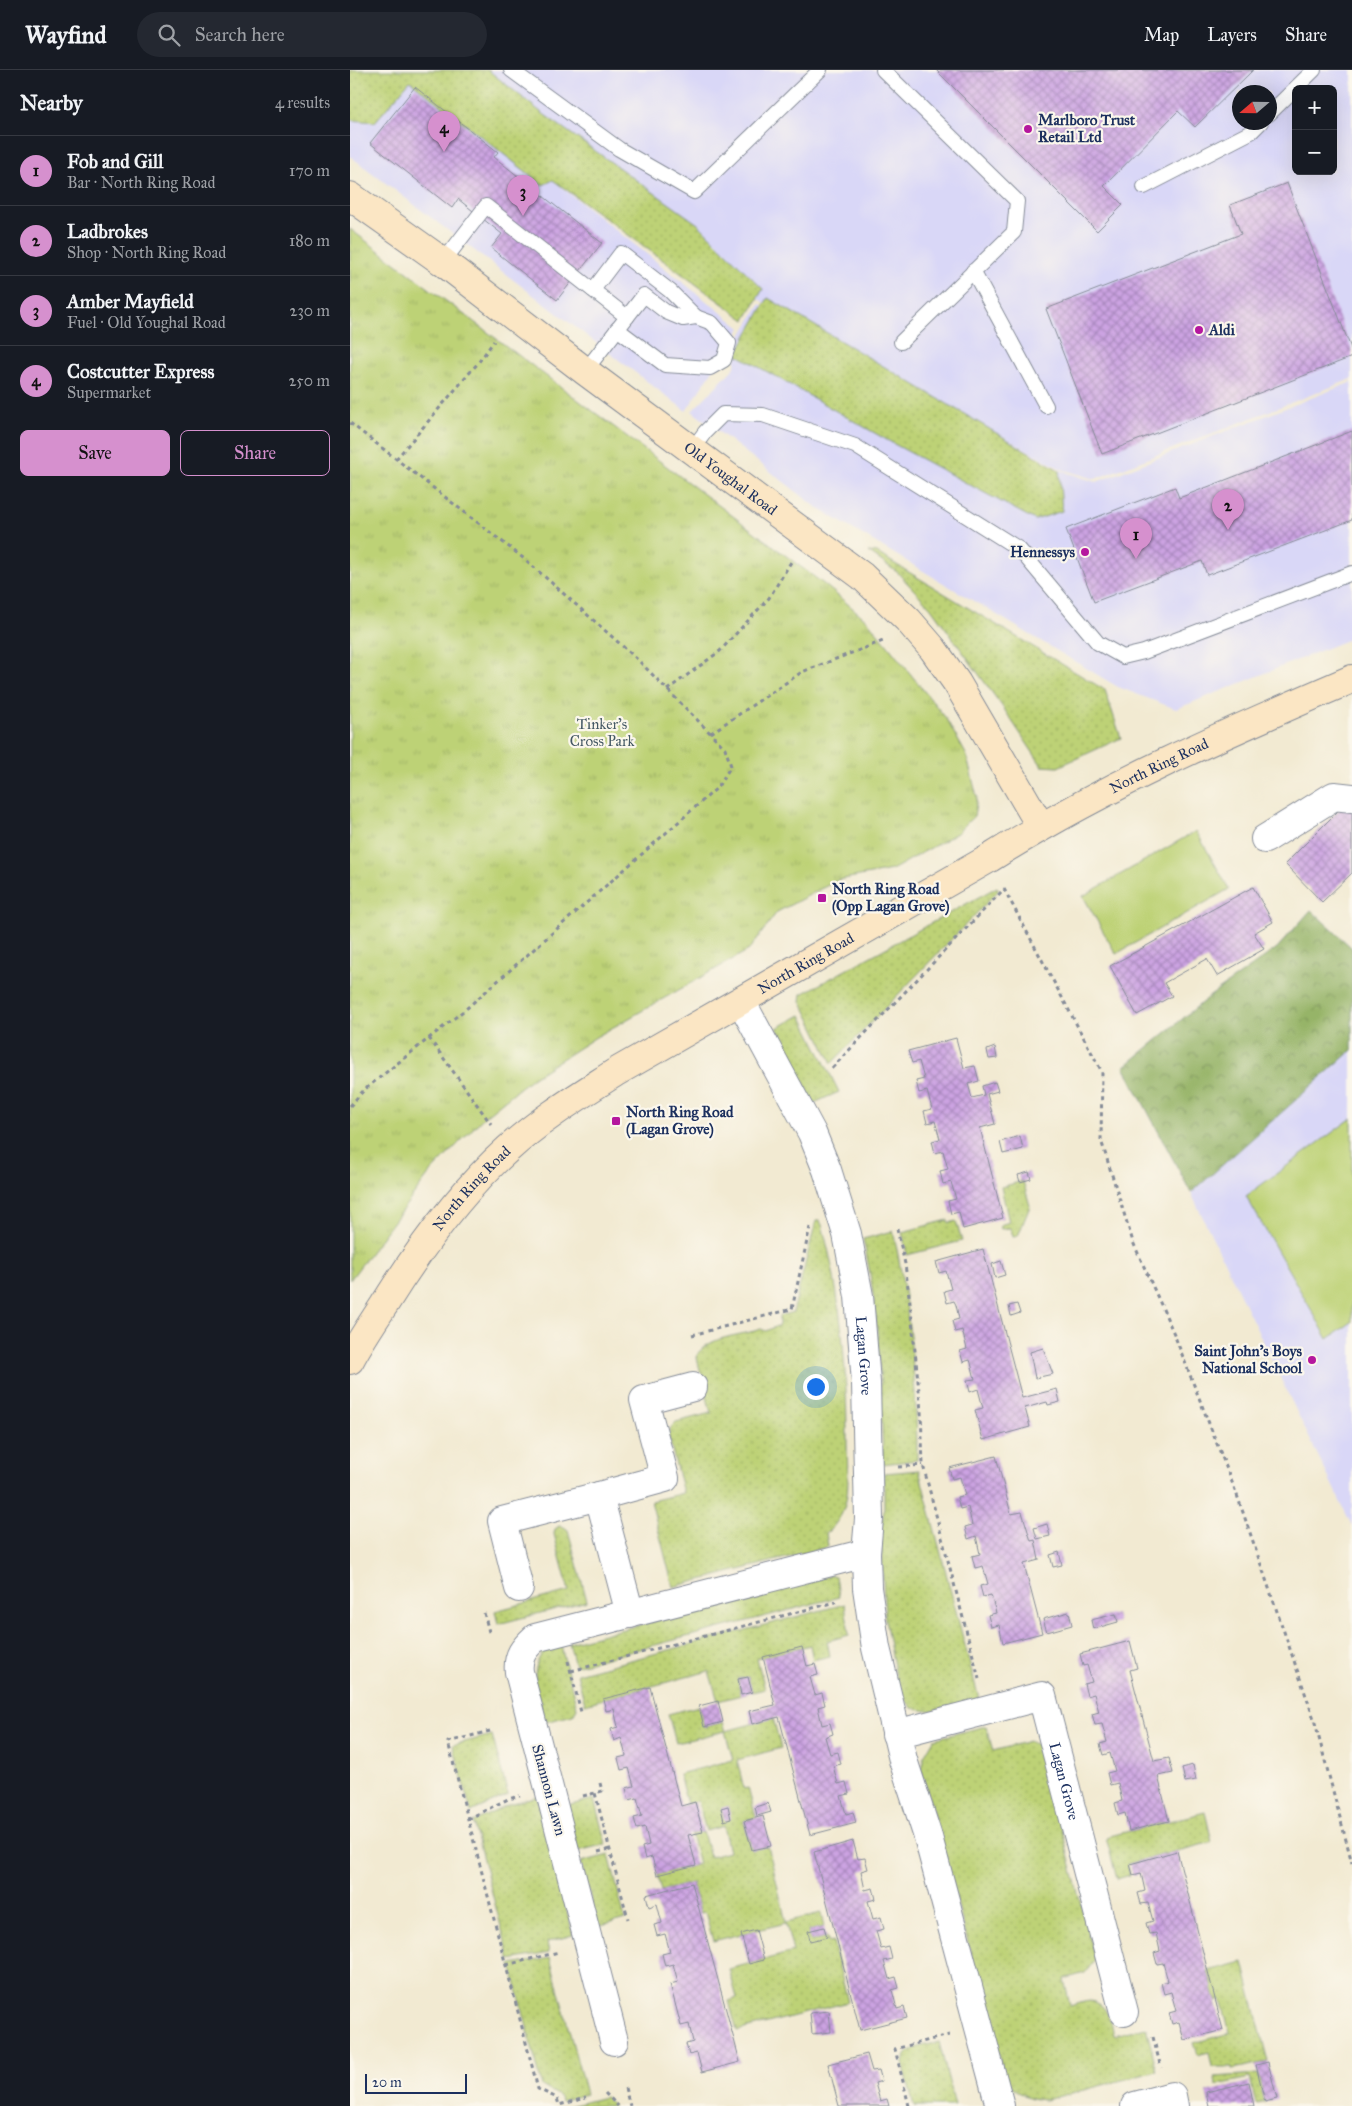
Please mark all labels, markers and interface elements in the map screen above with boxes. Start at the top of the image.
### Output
search box [137,12,487,57]
text: Wayfind [25,20,107,50]
icon: search [155,21,183,49]
text: Search here [195,23,285,46]
text: Map [1144,24,1179,46]
text: Layers [1207,24,1257,46]
text: Share [1285,24,1327,46]
north arrow [1232,85,1277,130]
map controls [1292,85,1337,175]
button: + [1292,85,1337,130]
text: Nearby [20,90,83,116]
text: 4 results [275,93,330,112]
pin: 4 [428,111,460,152]
place label: Marlboro Trust Retail Ltd [1038,111,1136,146]
marker: Marlboro Trust Retail Ltd [1022,123,1034,135]
button: − [1292,130,1337,175]
text: Fob and Gill [67,150,163,173]
text: 1 [33,161,39,180]
text: 170 m [289,161,330,180]
text: Bar · North Ring Road [67,173,215,192]
pin: 3 [507,175,539,216]
text: Ladbrokes [67,220,148,243]
text: 2 [32,231,40,250]
text: 180 m [289,231,330,250]
text: Shop · North Ring Road [67,243,226,262]
text: Amber Mayfield [67,290,194,313]
text: 3 [33,301,39,320]
text: 230 m [290,301,330,320]
text: Fuel · Old Youghal Road [67,313,226,332]
place label: Aldi [1208,321,1236,339]
marker: Aldi [1193,324,1205,336]
text: Costcutter Express [67,360,214,383]
text: 4 [32,371,40,390]
text: 250 m [289,371,330,390]
text: Supermarket [67,383,151,402]
button: Save [20,430,170,476]
button: Share [180,430,330,476]
street label: Old Youghal Road [680,438,781,519]
pin: 2 [1212,489,1244,530]
pin: 1 [1120,518,1152,559]
place label: Hennessys [1010,543,1076,562]
marker: Hennessys [1079,546,1091,558]
park label: Tinker's Cross Park [570,715,634,750]
street label: North Ring Road [1107,734,1212,797]
place label: North Ring Road (Opp Lagan Grove) [832,880,949,916]
marker: North Ring Road (Opp Lagan Grove) [816,892,828,904]
street label: North Ring Road [755,929,857,998]
place label: North Ring Road (Lagan Grove) [626,1103,734,1139]
marker: North Ring Road (Lagan Grove) [610,1115,622,1127]
street label: North Ring Road [429,1142,515,1234]
street label: Lagan Grove [852,1315,875,1396]
place label: Saint John's Boys National School [1194,1342,1303,1377]
marker: Saint John's Boys National School [1306,1354,1318,1366]
your location [803,1374,829,1400]
street label: Lagan Grove [1045,1741,1083,1822]
street label: Shannon Lawn [528,1742,570,1838]
scale bar [365,2071,468,2094]
text: 20 m [372,2074,402,2091]

